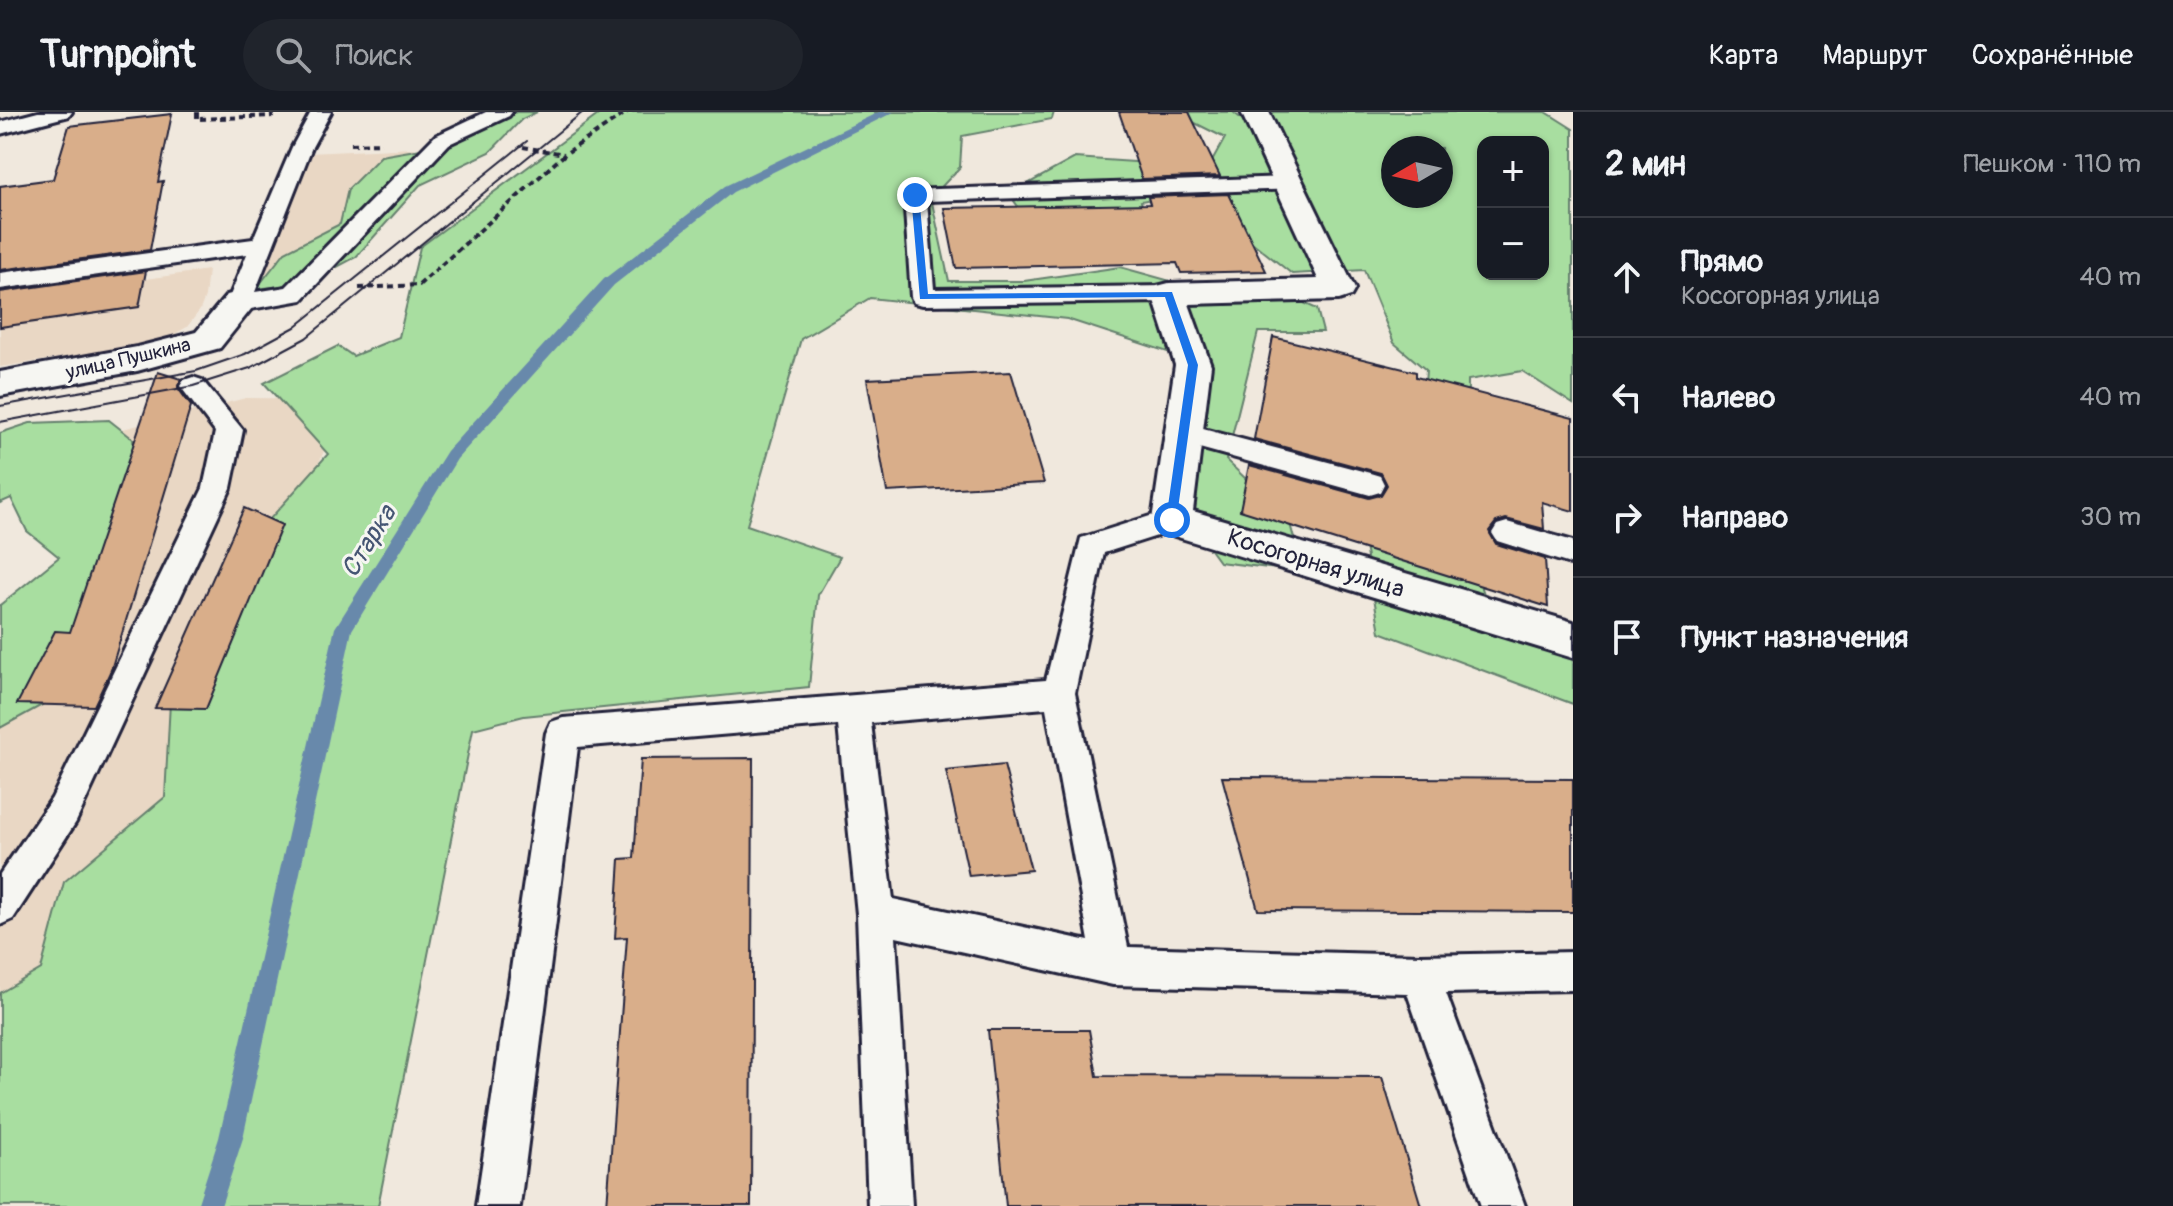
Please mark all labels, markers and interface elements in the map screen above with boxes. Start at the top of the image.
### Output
search box [243,19,803,91]
text: Turnpoint [40,31,195,79]
icon: search [271,33,315,77]
text: Поиск [335,37,414,74]
text: Карта [1709,38,1778,73]
text: Маршрут [1822,38,1928,73]
text: Сохранённые [1972,38,2133,73]
north arrow [1381,136,1453,208]
map controls [1477,136,1549,280]
button: + [1477,136,1549,208]
text: 2 мин [1605,143,1686,186]
text: Пешком · 110 m [1963,148,2141,180]
route end [897,177,933,213]
button: − [1477,208,1549,280]
text: Прямо [1681,243,1763,280]
icon: ahead [1605,255,1649,299]
text: 40 m [2079,261,2141,293]
text: Косогорная улица [1681,280,1880,312]
street label: улица Пушкина [62,332,193,385]
icon: left [1605,375,1649,419]
text: Налево [1681,379,1775,416]
text: 40 m [2079,381,2141,413]
icon: right [1605,495,1649,539]
water label: Старка [334,498,404,583]
text: Направо [1681,499,1788,536]
text: 30 m [2080,501,2141,533]
route start [1154,502,1190,538]
street label: Косогорная улица [1224,523,1408,604]
icon: arrive [1605,615,1649,659]
text: Пункт назначения [1681,619,1908,656]

